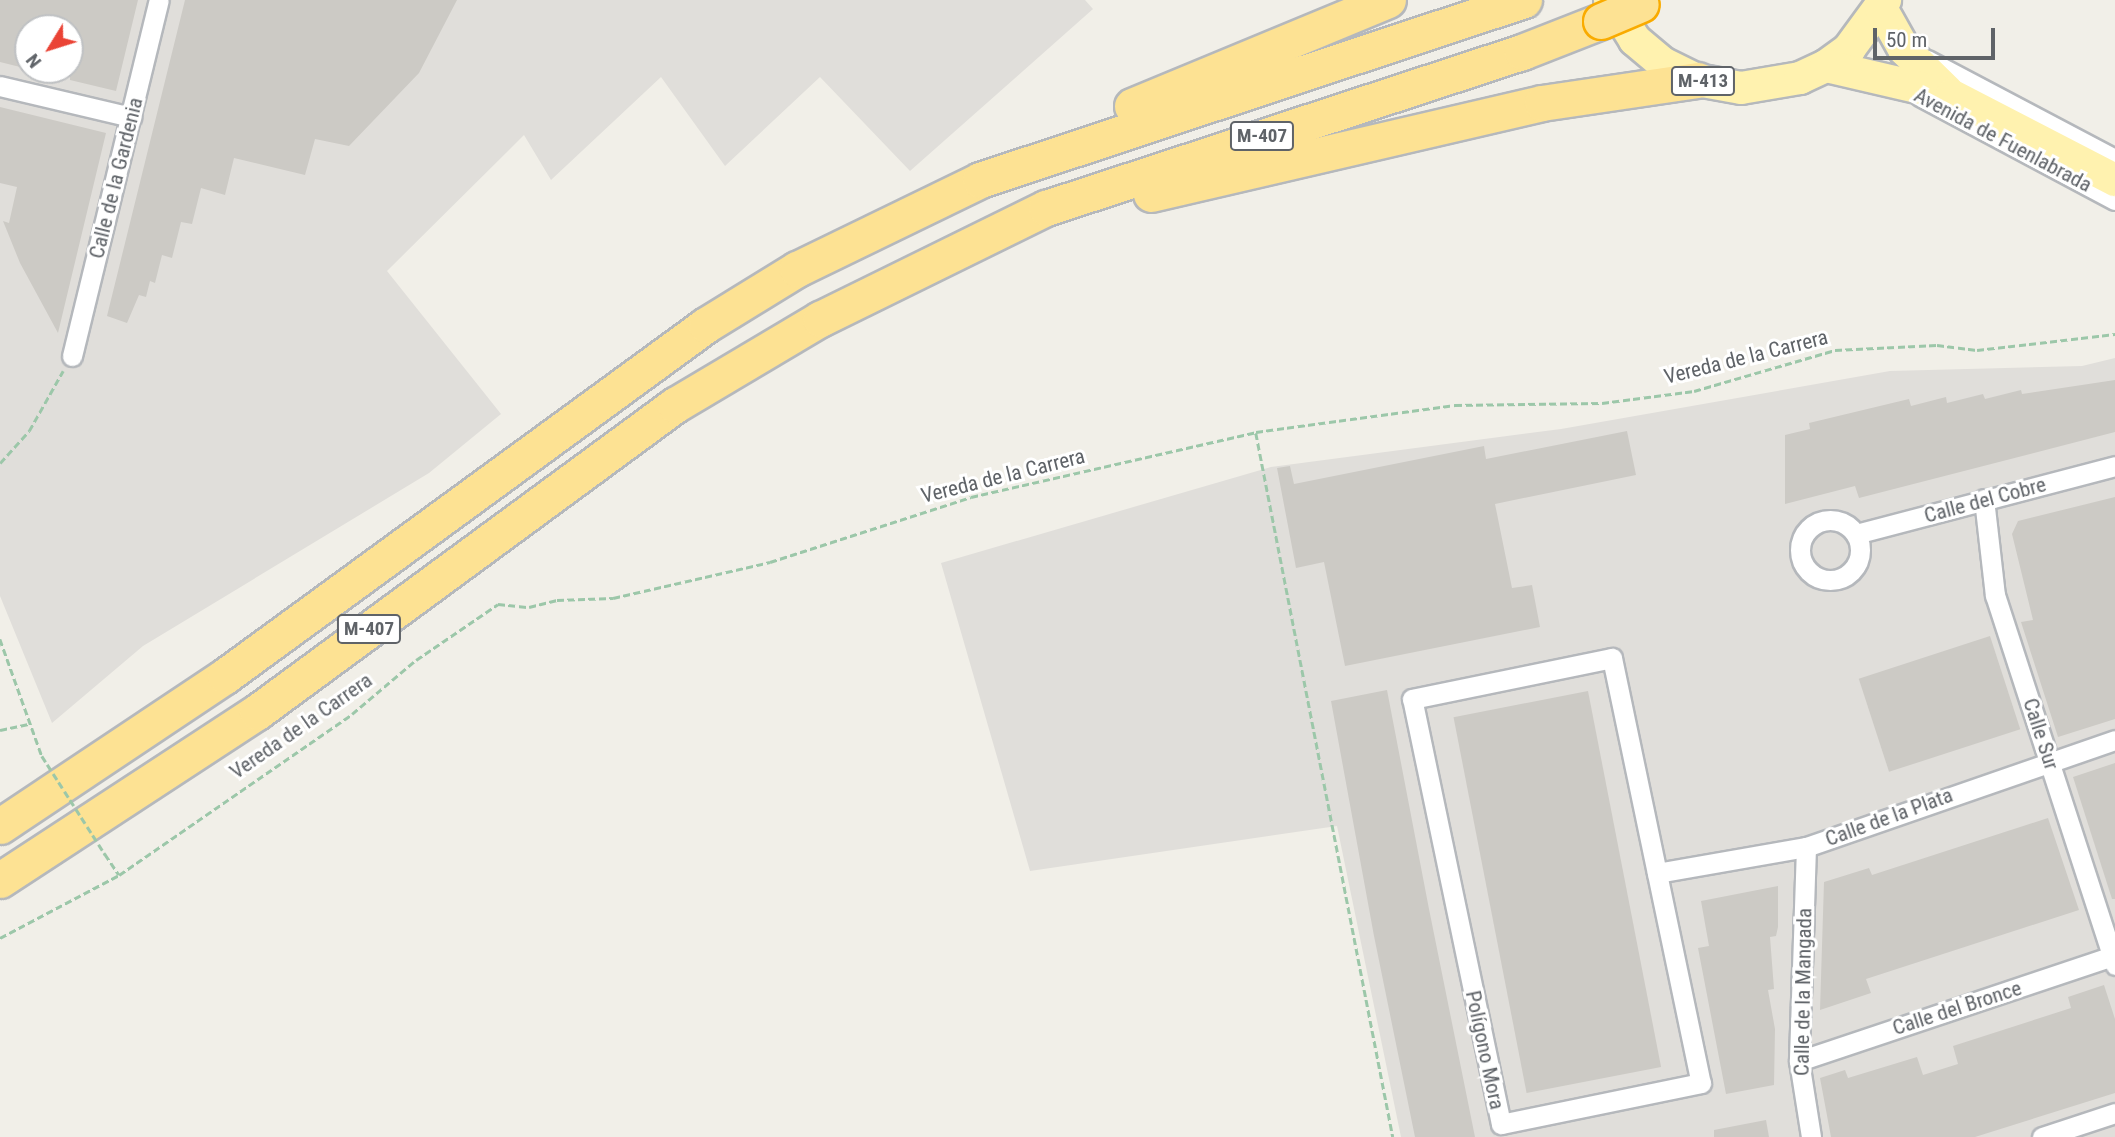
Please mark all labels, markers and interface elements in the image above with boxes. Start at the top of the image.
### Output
north arrow [14,14,84,84]
scale bar [1877,14,2000,58]
text: 50 m [1886,28,1927,52]
text: N [21,49,46,73]
road number: M-413 [1670,66,1736,96]
street label: Avenida de Fuenlabrada [1910,83,2096,197]
street label: Calle de la Gardenia [84,95,148,261]
road number: M-407 [1229,120,1295,152]
street label: Vereda de la Carrera [1662,324,1830,390]
street label: Vereda de la Carrera [919,443,1087,509]
street label: Calle del Cobre [1921,472,2049,528]
road number: M-407 [336,614,402,644]
street label: Vereda de la Carrera [225,668,377,784]
street label: Calle Sur [2018,695,2064,773]
street label: Calle de la Plata [1822,782,1956,852]
street label: Calle de la Mangada [1789,908,1817,1076]
street label: Calle del Bronce [1889,975,2025,1041]
street label: Polígono Mora [1460,988,1510,1112]

